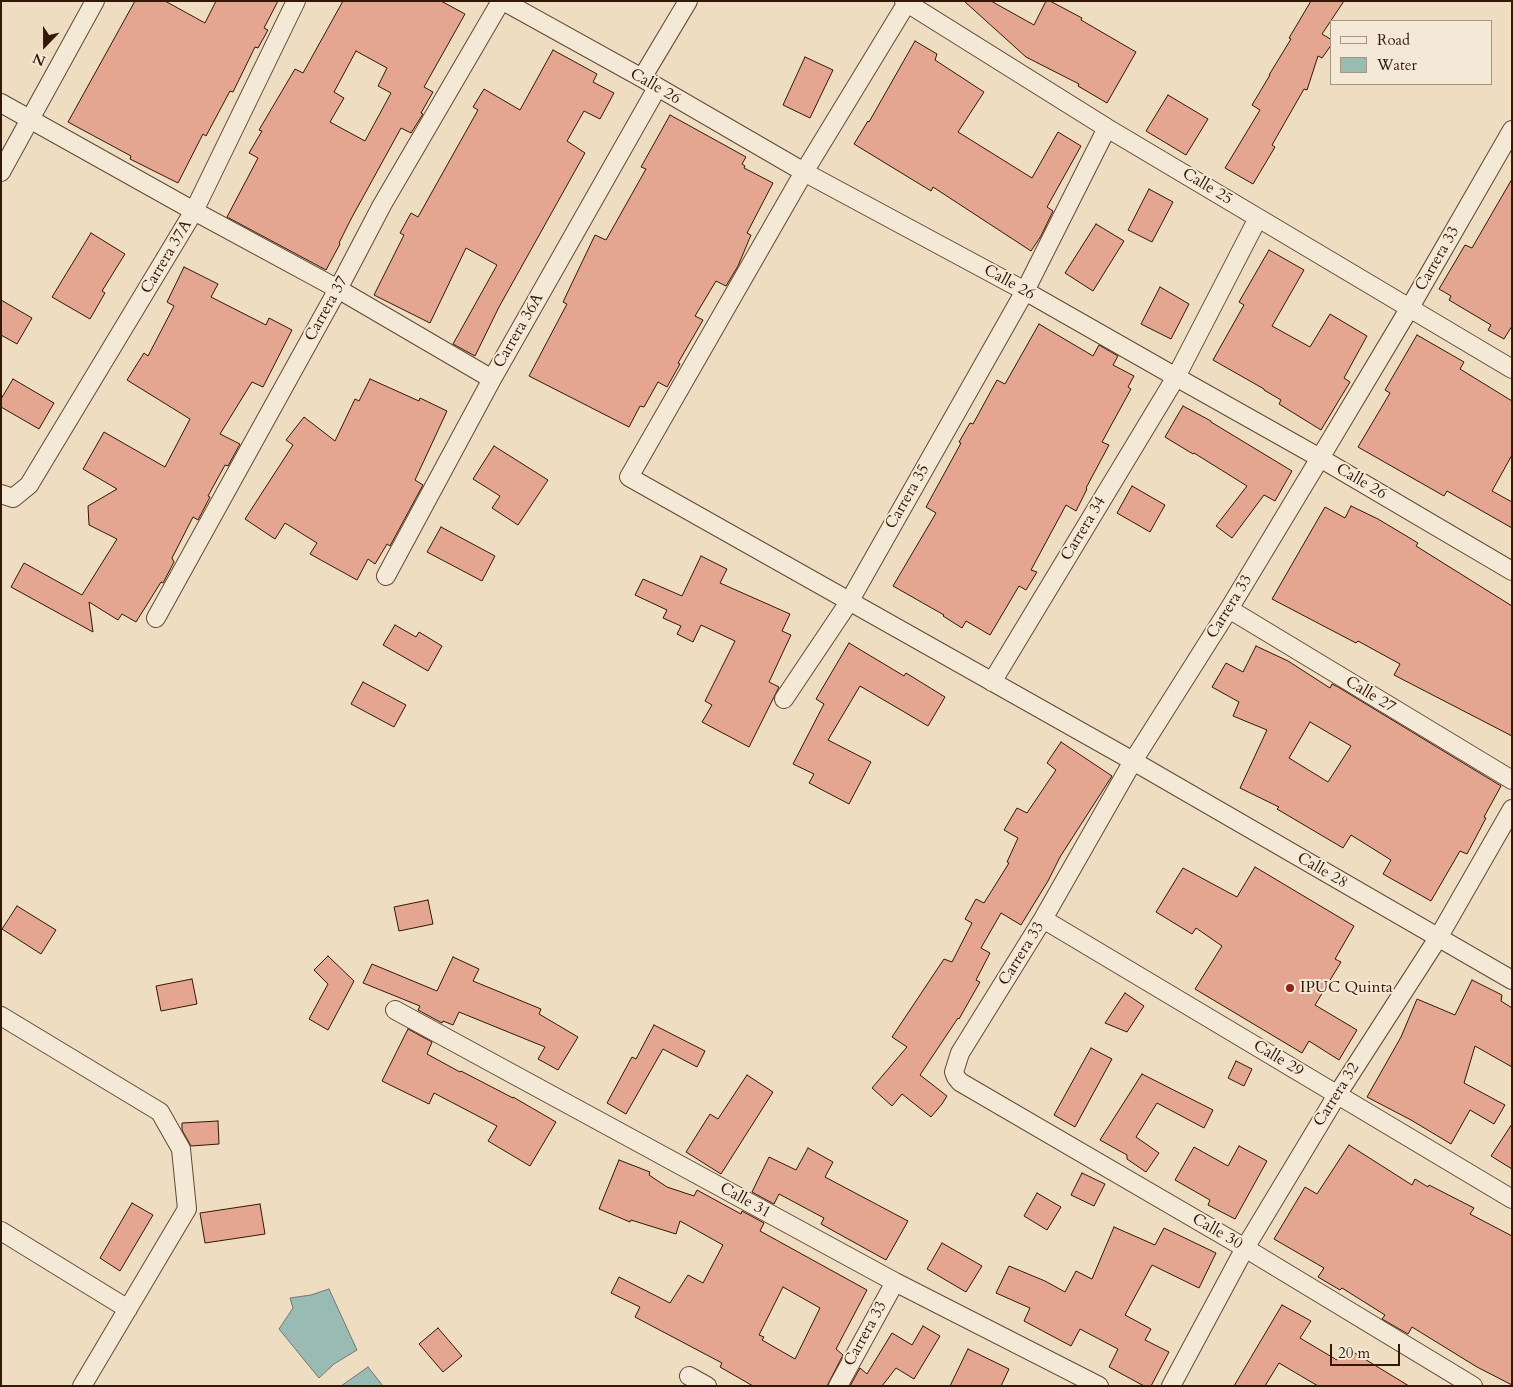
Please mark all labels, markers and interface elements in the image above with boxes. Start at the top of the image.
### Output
north arrow [20,20,70,70]
legend [1330,20,1493,85]
text: Road [1377,30,1410,50]
text: N [30,48,48,70]
text: Water [1377,55,1417,75]
street label: Calle 26 [626,65,684,109]
street label: Calle 25 [1178,165,1236,209]
street label: Carrera 37A [137,217,197,297]
street label: Carrera 33 [1412,223,1464,295]
street label: Calle 26 [980,261,1038,305]
street label: Carrera 37 [301,273,353,345]
street label: Carrera 36A [490,290,548,372]
street label: Calle 26 [1332,460,1390,504]
street label: Carrera 35 [882,461,934,533]
street label: Carrera 34 [1057,493,1111,565]
street label: Carrera 33 [1203,572,1257,642]
street label: Calle 27 [1341,673,1399,717]
street label: Calle 28 [1293,849,1351,893]
street label: Carrera 33 [995,919,1049,989]
place label: IPUC Quinta [1300,978,1393,998]
marker: IPUC Quinta [1284,982,1296,994]
street label: Calle 29 [1249,1037,1307,1081]
street label: Carrera 32 [1310,1060,1364,1130]
street label: Calle 31 [716,1179,774,1223]
street label: Calle 30 [1188,1210,1246,1254]
street label: Carrera 33 [840,1298,892,1370]
scale bar [1333,1334,1403,1366]
text: 20 m [1338,1343,1370,1363]

